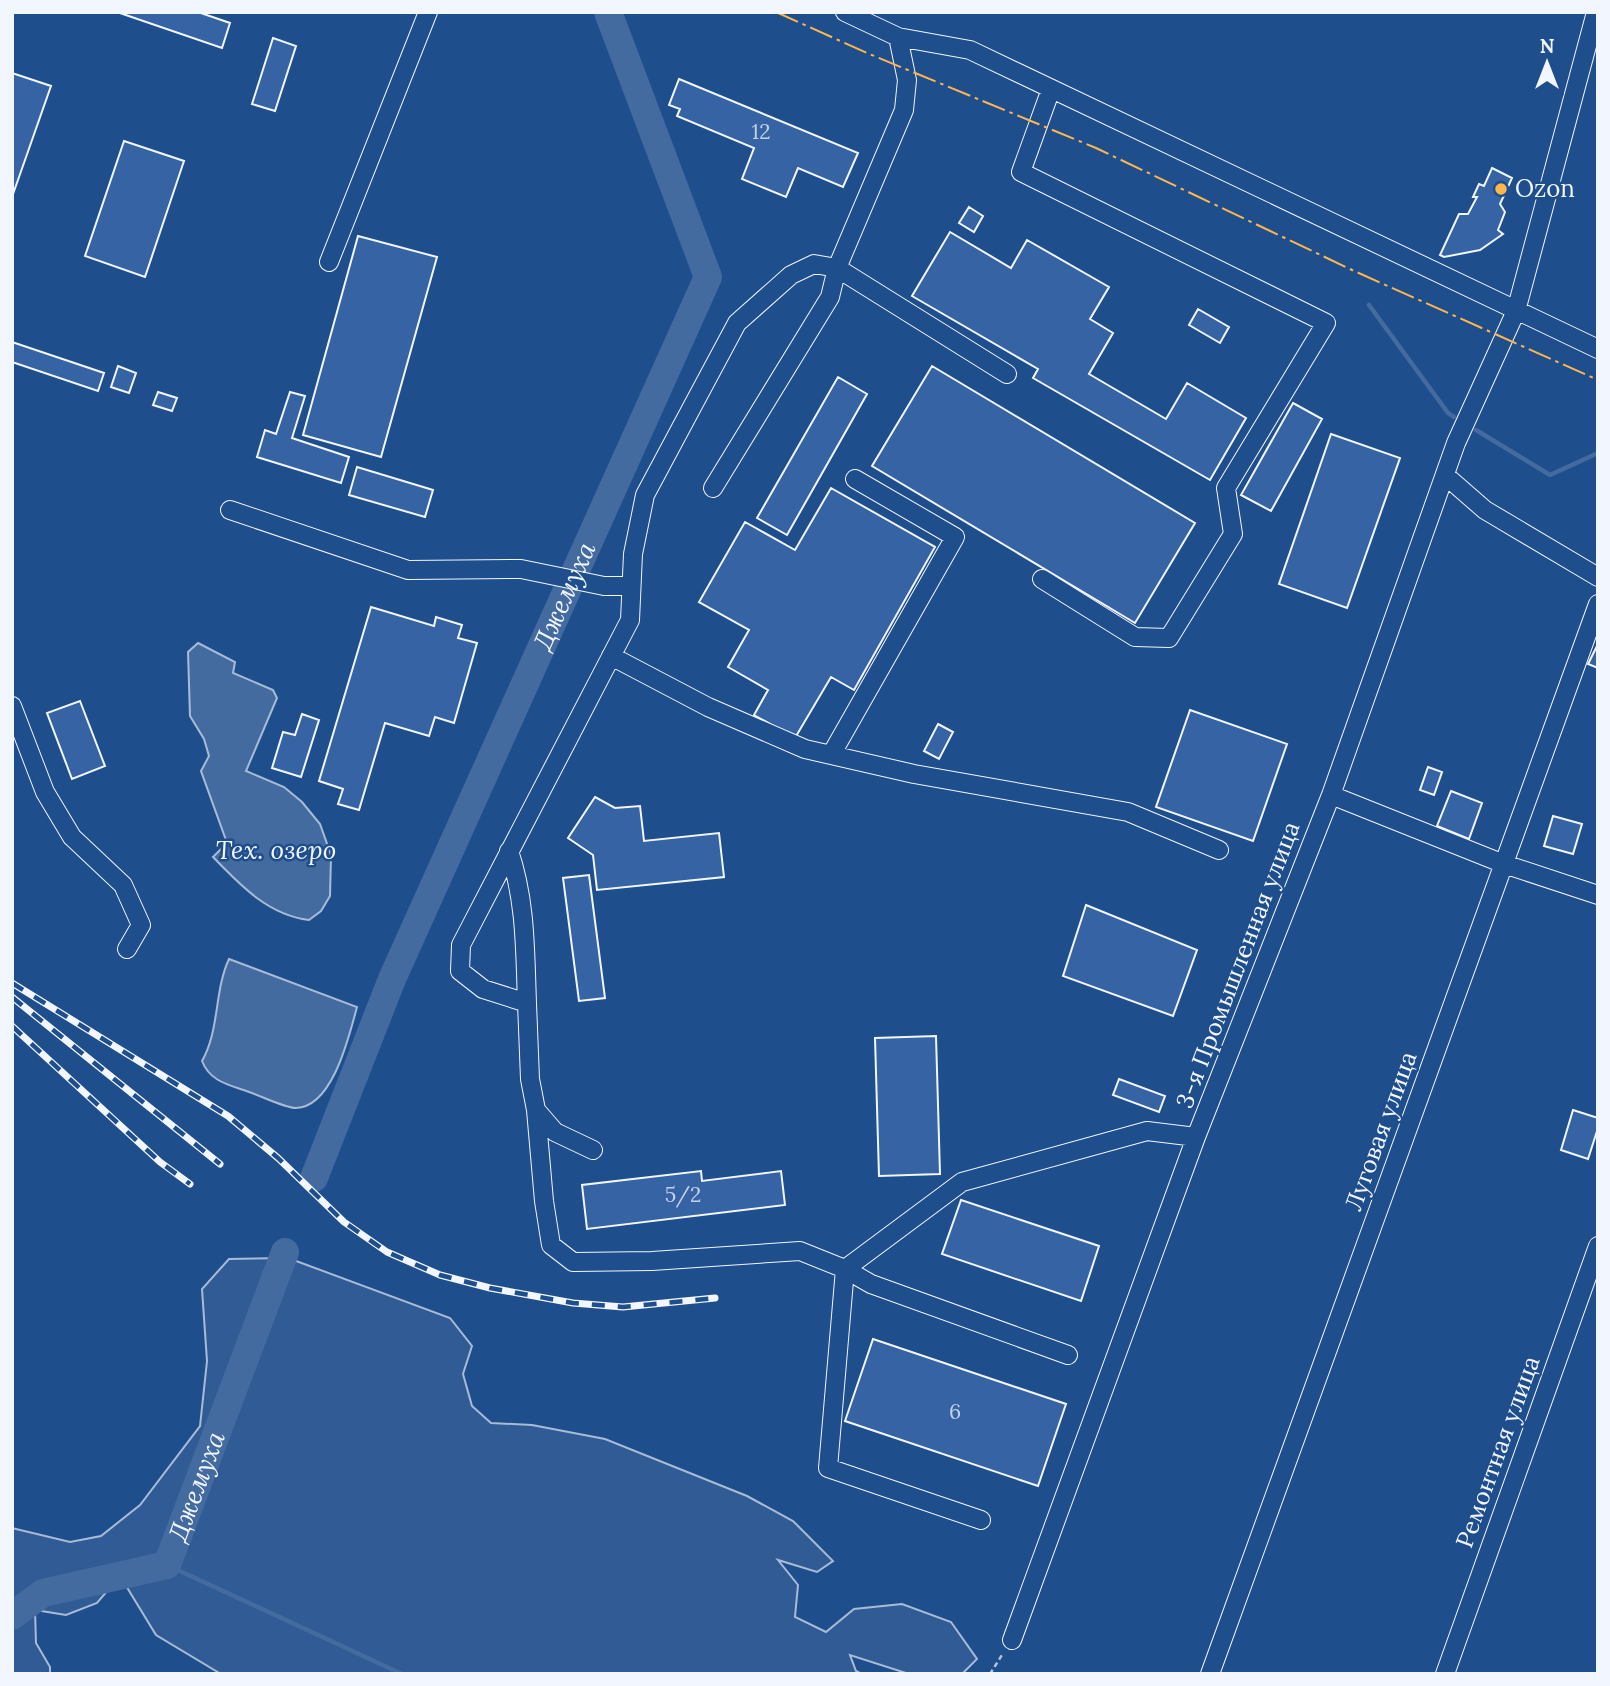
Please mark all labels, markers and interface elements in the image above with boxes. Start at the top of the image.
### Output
north arrow [1512,28,1582,98]
text: N [1540,34,1555,58]
house number: 12 [752,118,770,145]
place label: Ozon [1515,173,1575,204]
marker: Ozon [1493,181,1509,197]
water label: Джемуха [525,536,603,655]
street label: 3-я Промышленная улица [1169,817,1307,1112]
water label: Тех. озеро [216,833,336,866]
street label: Луговая улица [1337,1047,1424,1215]
house number: 5/2 [665,1181,701,1208]
street label: Ремонтная улица [1448,1352,1547,1552]
house number: 6 [949,1398,961,1425]
water label: Джемуха [160,1426,232,1546]

